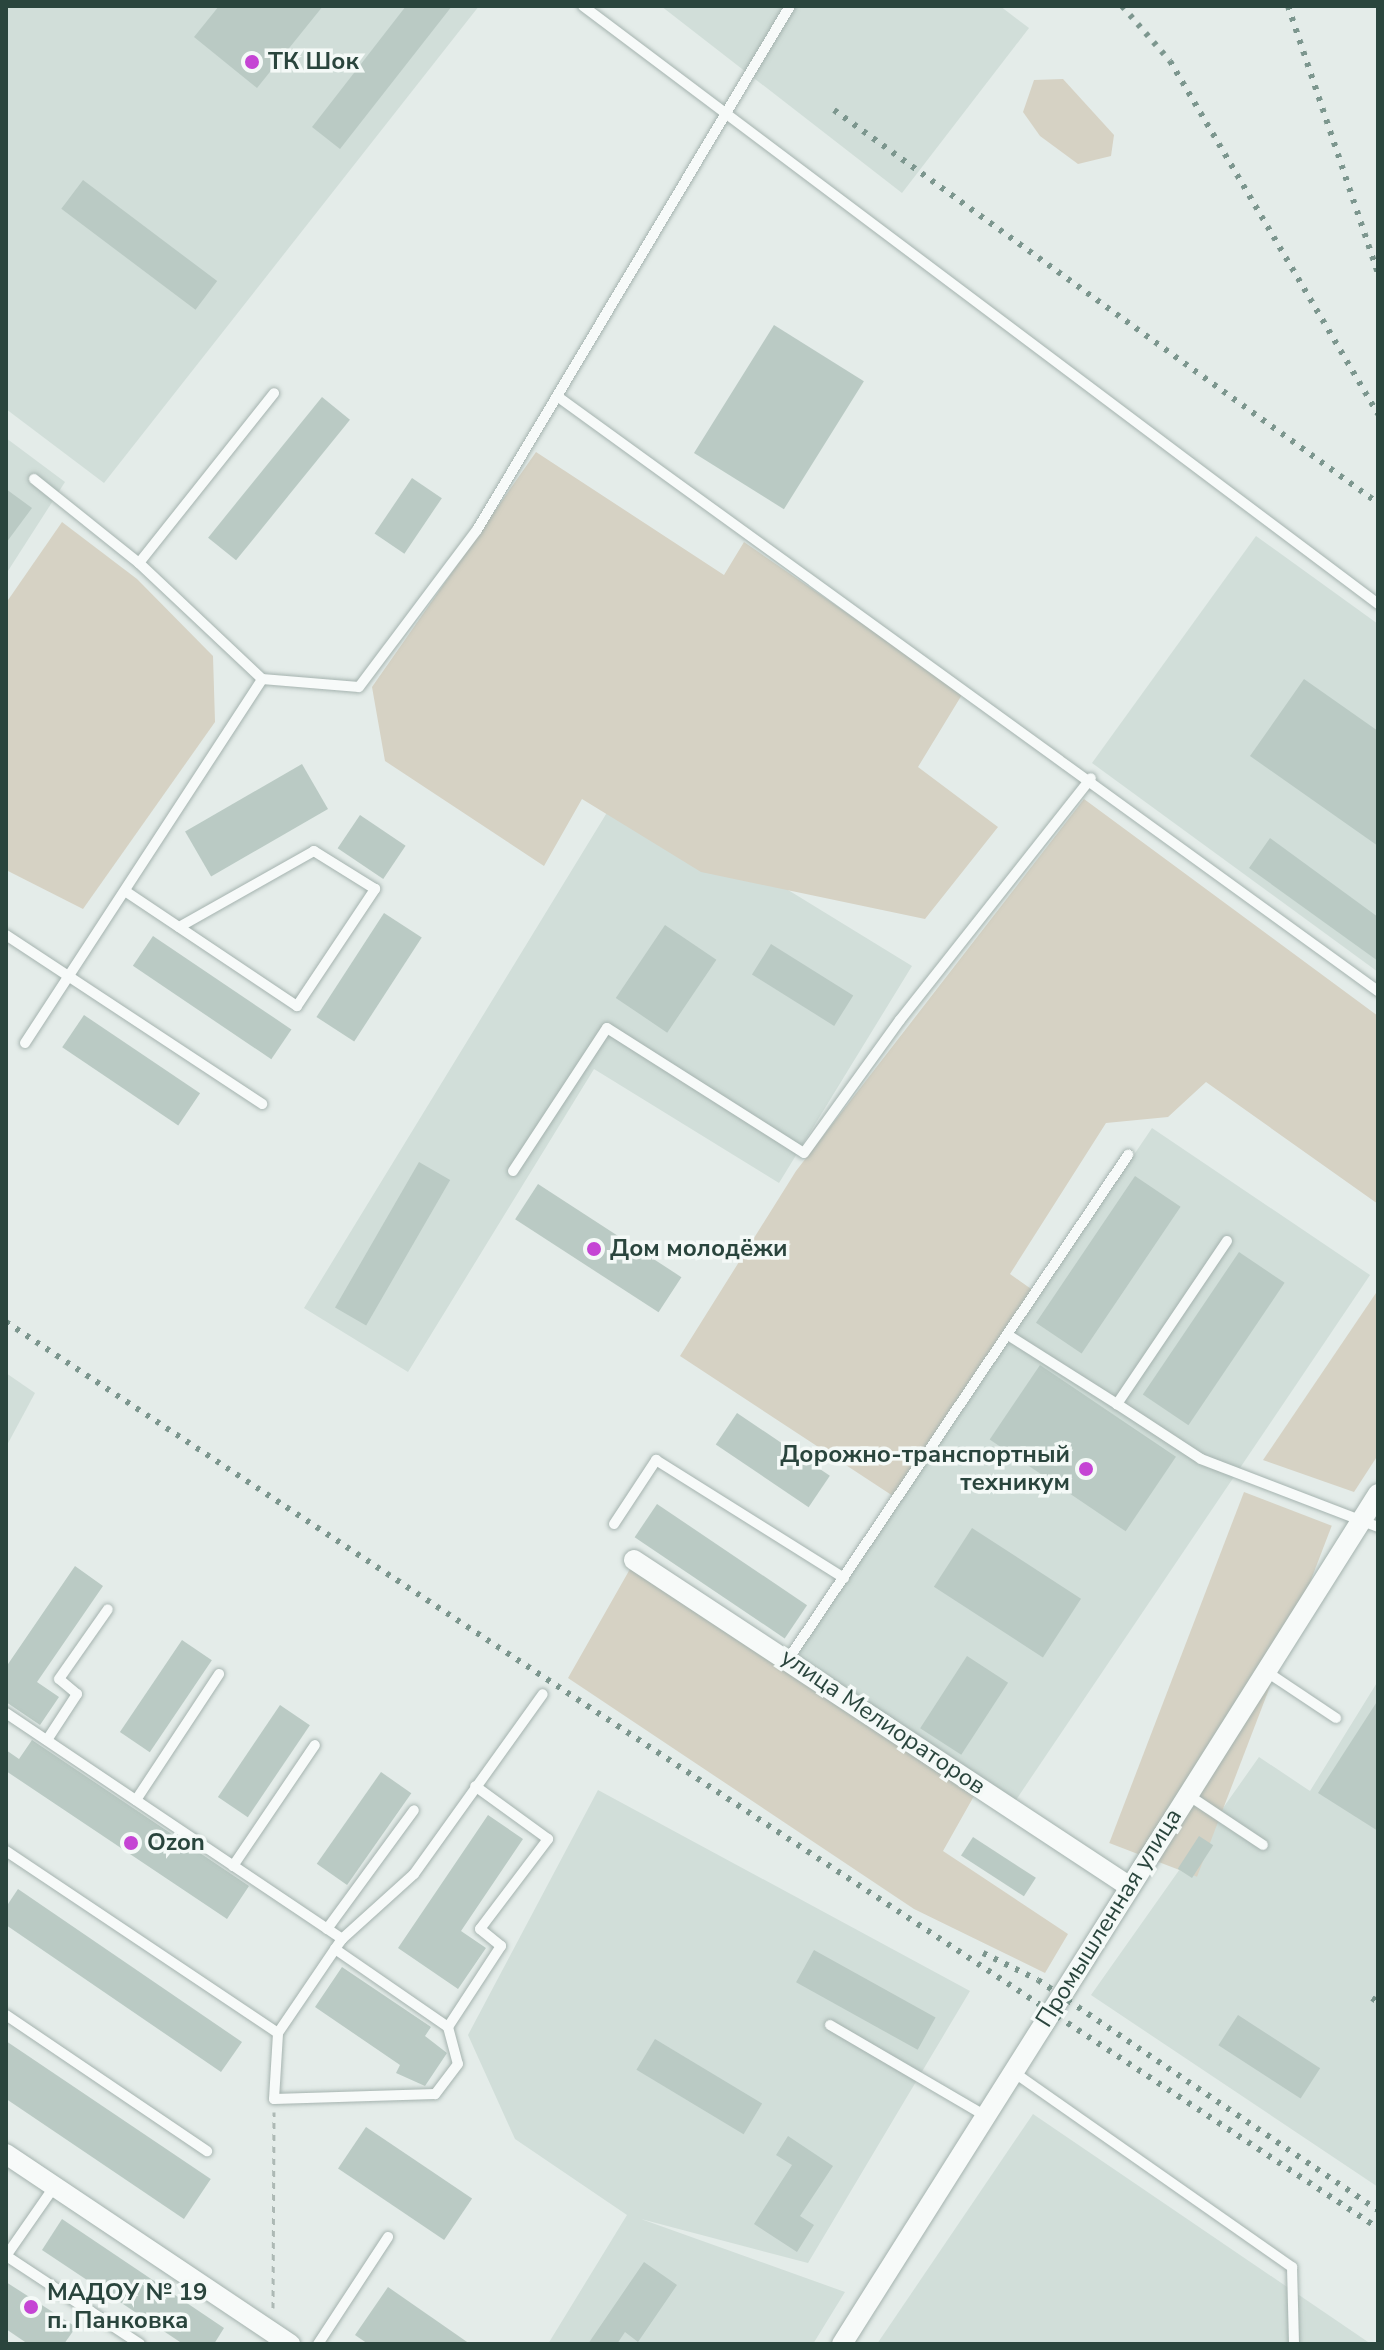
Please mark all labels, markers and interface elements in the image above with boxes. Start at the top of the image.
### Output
place label: ТК Шок [268,48,359,76]
marker: ТК Шок [243,53,261,71]
place label: Дом молодёжи [610,1235,788,1263]
marker: Дом молодёжи [585,1240,603,1258]
place label: Дорожно-транспортный техникум [780,1441,1070,1497]
marker: Дорожно-транспортный техникум [1077,1460,1095,1478]
street label: улица Мелиораторов [775,1643,991,1801]
street label: Промышленная улица [1030,1803,1188,2033]
place label: Ozon [147,1829,205,1857]
marker: Ozon [122,1834,140,1852]
place label: МАДОУ № 19 п. Панковка [47,2279,207,2335]
marker: МАДОУ № 19 п. Панковка [22,2298,40,2316]

